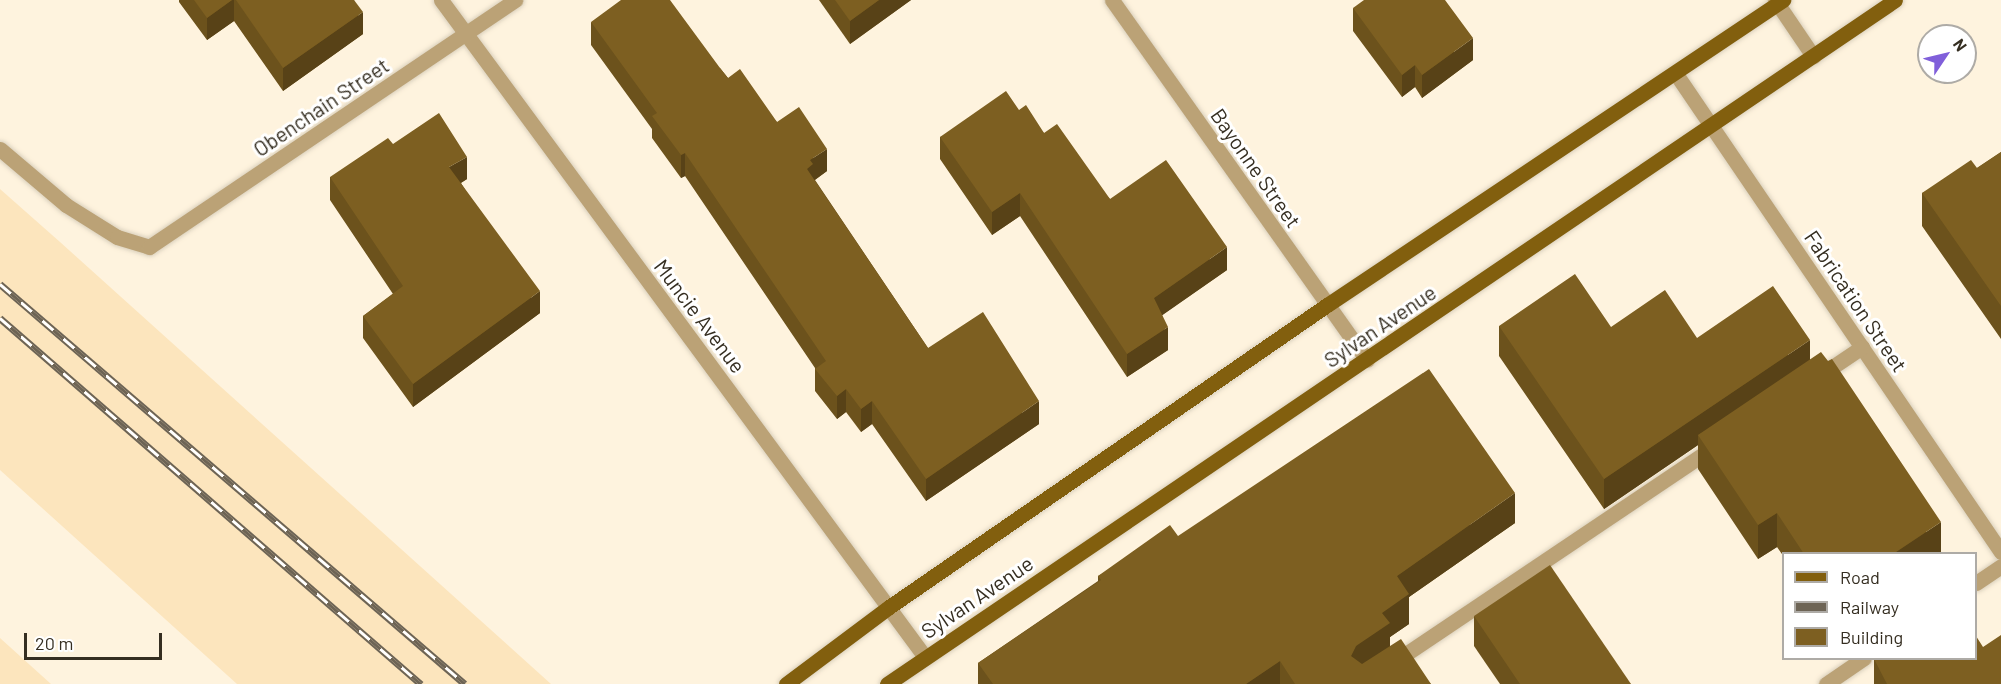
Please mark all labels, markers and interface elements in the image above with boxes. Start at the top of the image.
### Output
north arrow [1917,24,1977,84]
text: N [1950,35,1971,54]
street label: Obenchain Street [248,52,394,162]
street label: Bayonne Street [1206,104,1306,232]
street label: Fabrication Street [1799,225,1913,377]
street label: Muncie Avenue [649,254,751,378]
street label: Sylvan Avenue [1319,279,1441,373]
street label: Sylvan Avenue [916,550,1038,644]
legend [1782,552,1977,660]
text: Road [1840,566,1880,588]
text: Railway [1840,596,1899,618]
scale bar [27,621,165,659]
text: Building [1840,626,1903,648]
text: 20 m [35,632,73,654]

